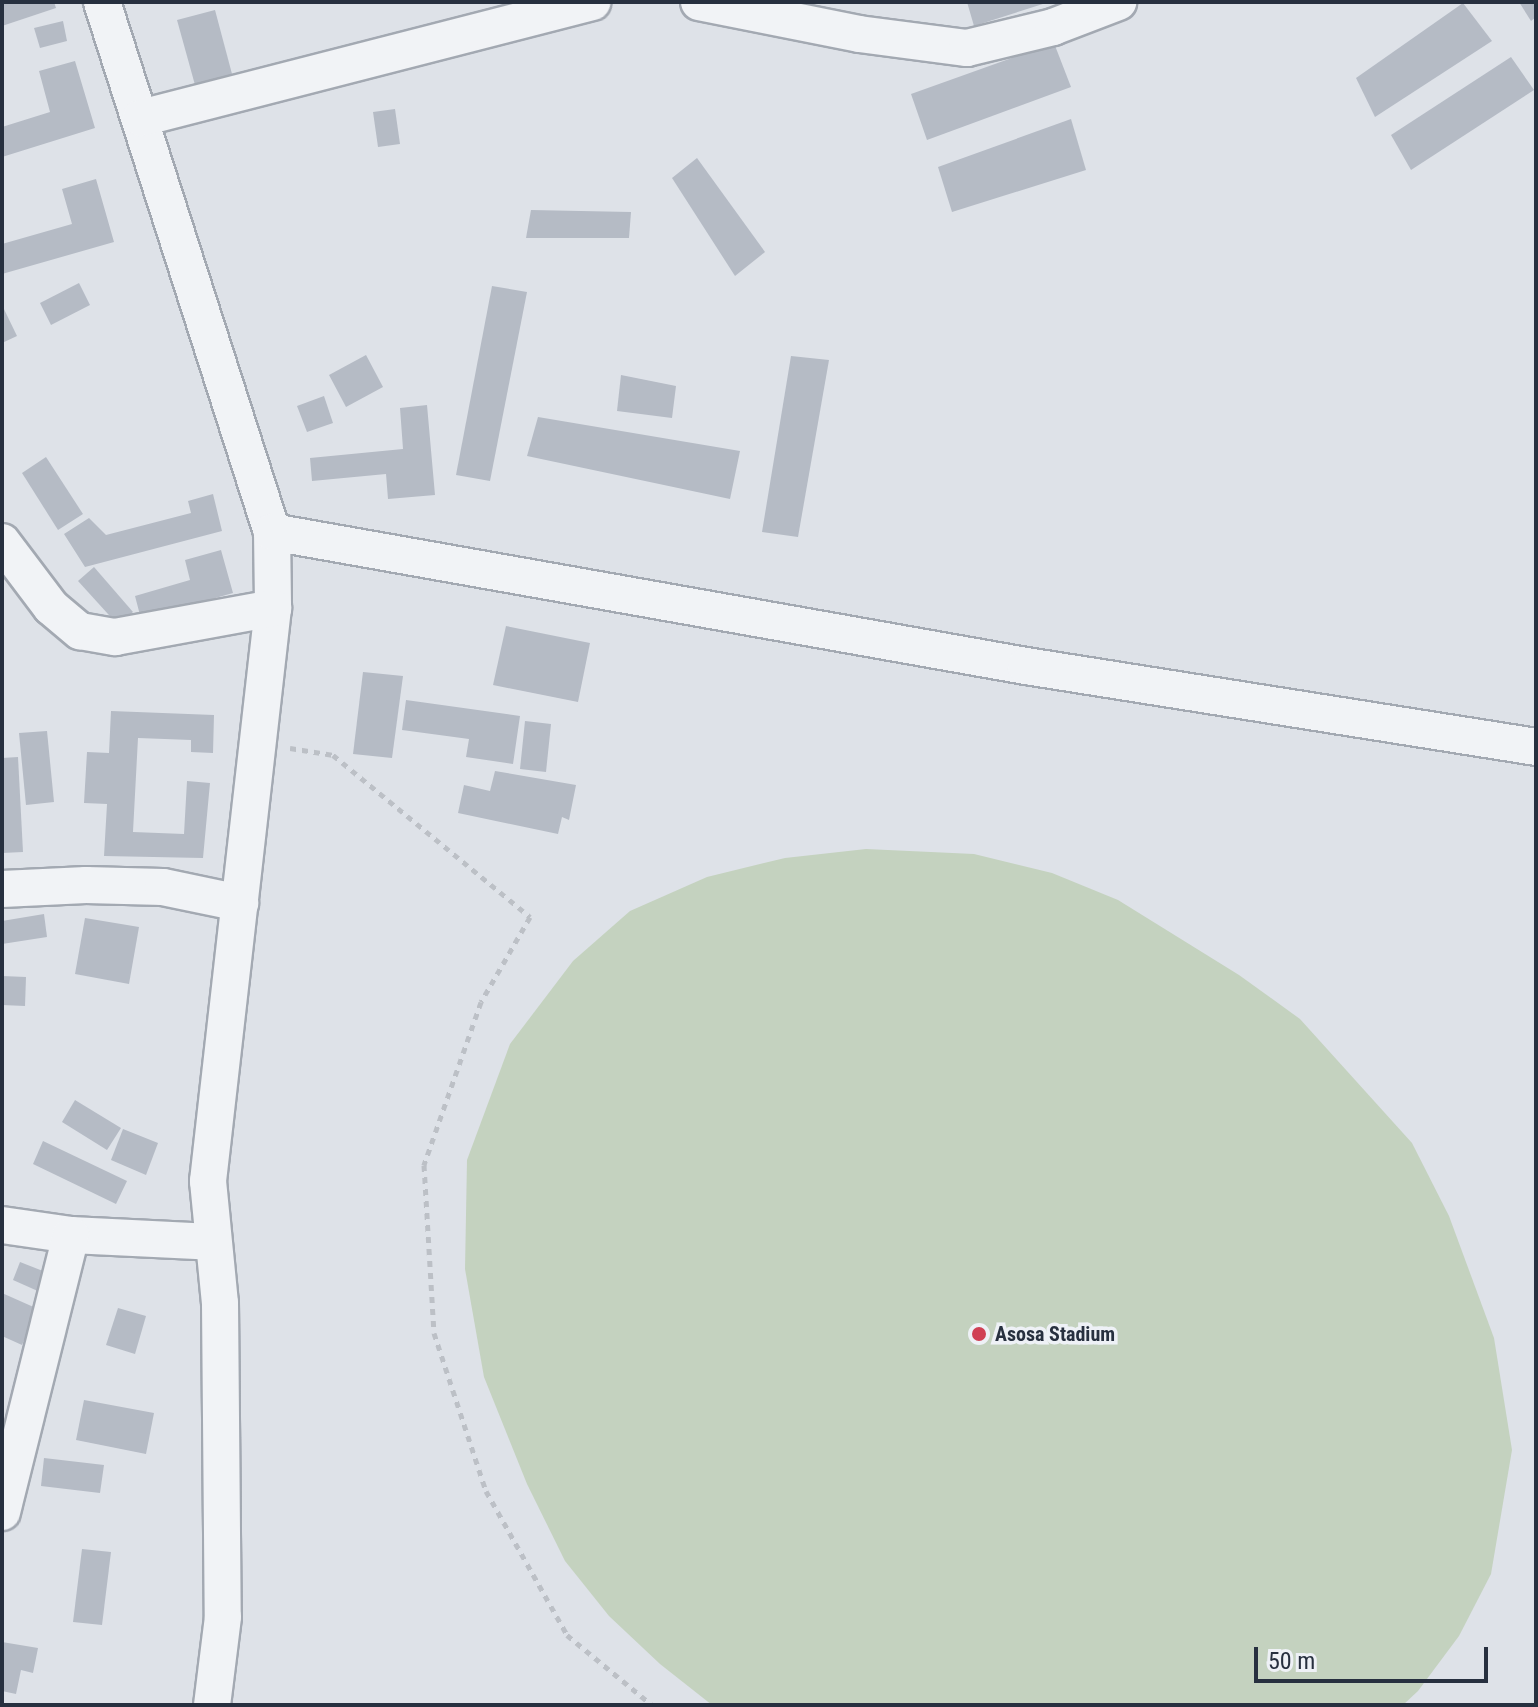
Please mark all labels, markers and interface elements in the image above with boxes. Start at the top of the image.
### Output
place label: Asosa Stadium [995,1322,1115,1346]
marker: Asosa Stadium [970,1325,988,1343]
scale bar [1258,1631,1492,1681]
text: 50 m [1268,1647,1315,1675]

